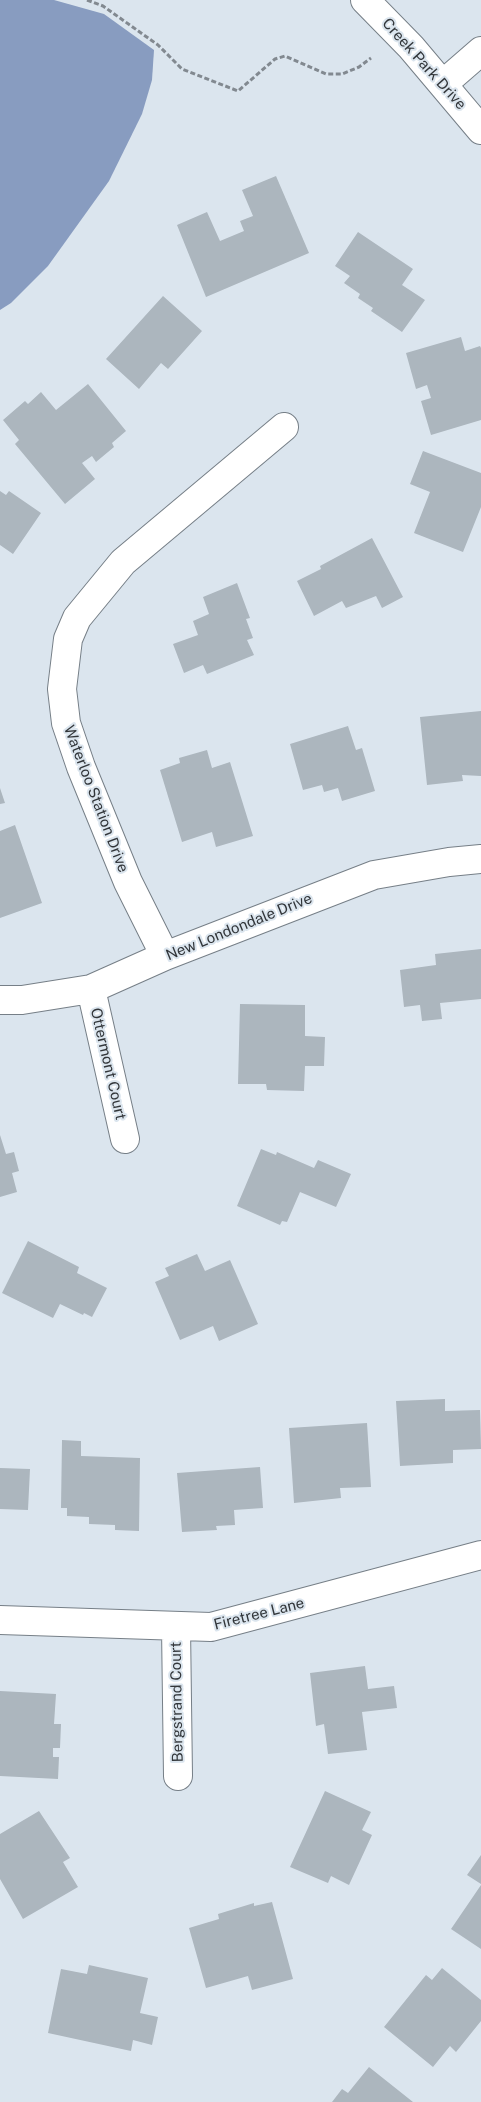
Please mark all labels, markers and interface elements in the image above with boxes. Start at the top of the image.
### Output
street label: Creek Park Drive [378,15,470,113]
street label: Waterloo Station Drive [60,723,132,875]
street label: New Londondale Drive [163,889,315,965]
street label: Ottermont Court [86,1006,130,1122]
street label: Firetree Lane [212,1594,306,1634]
street label: Bergstrand Court [167,1641,187,1763]

